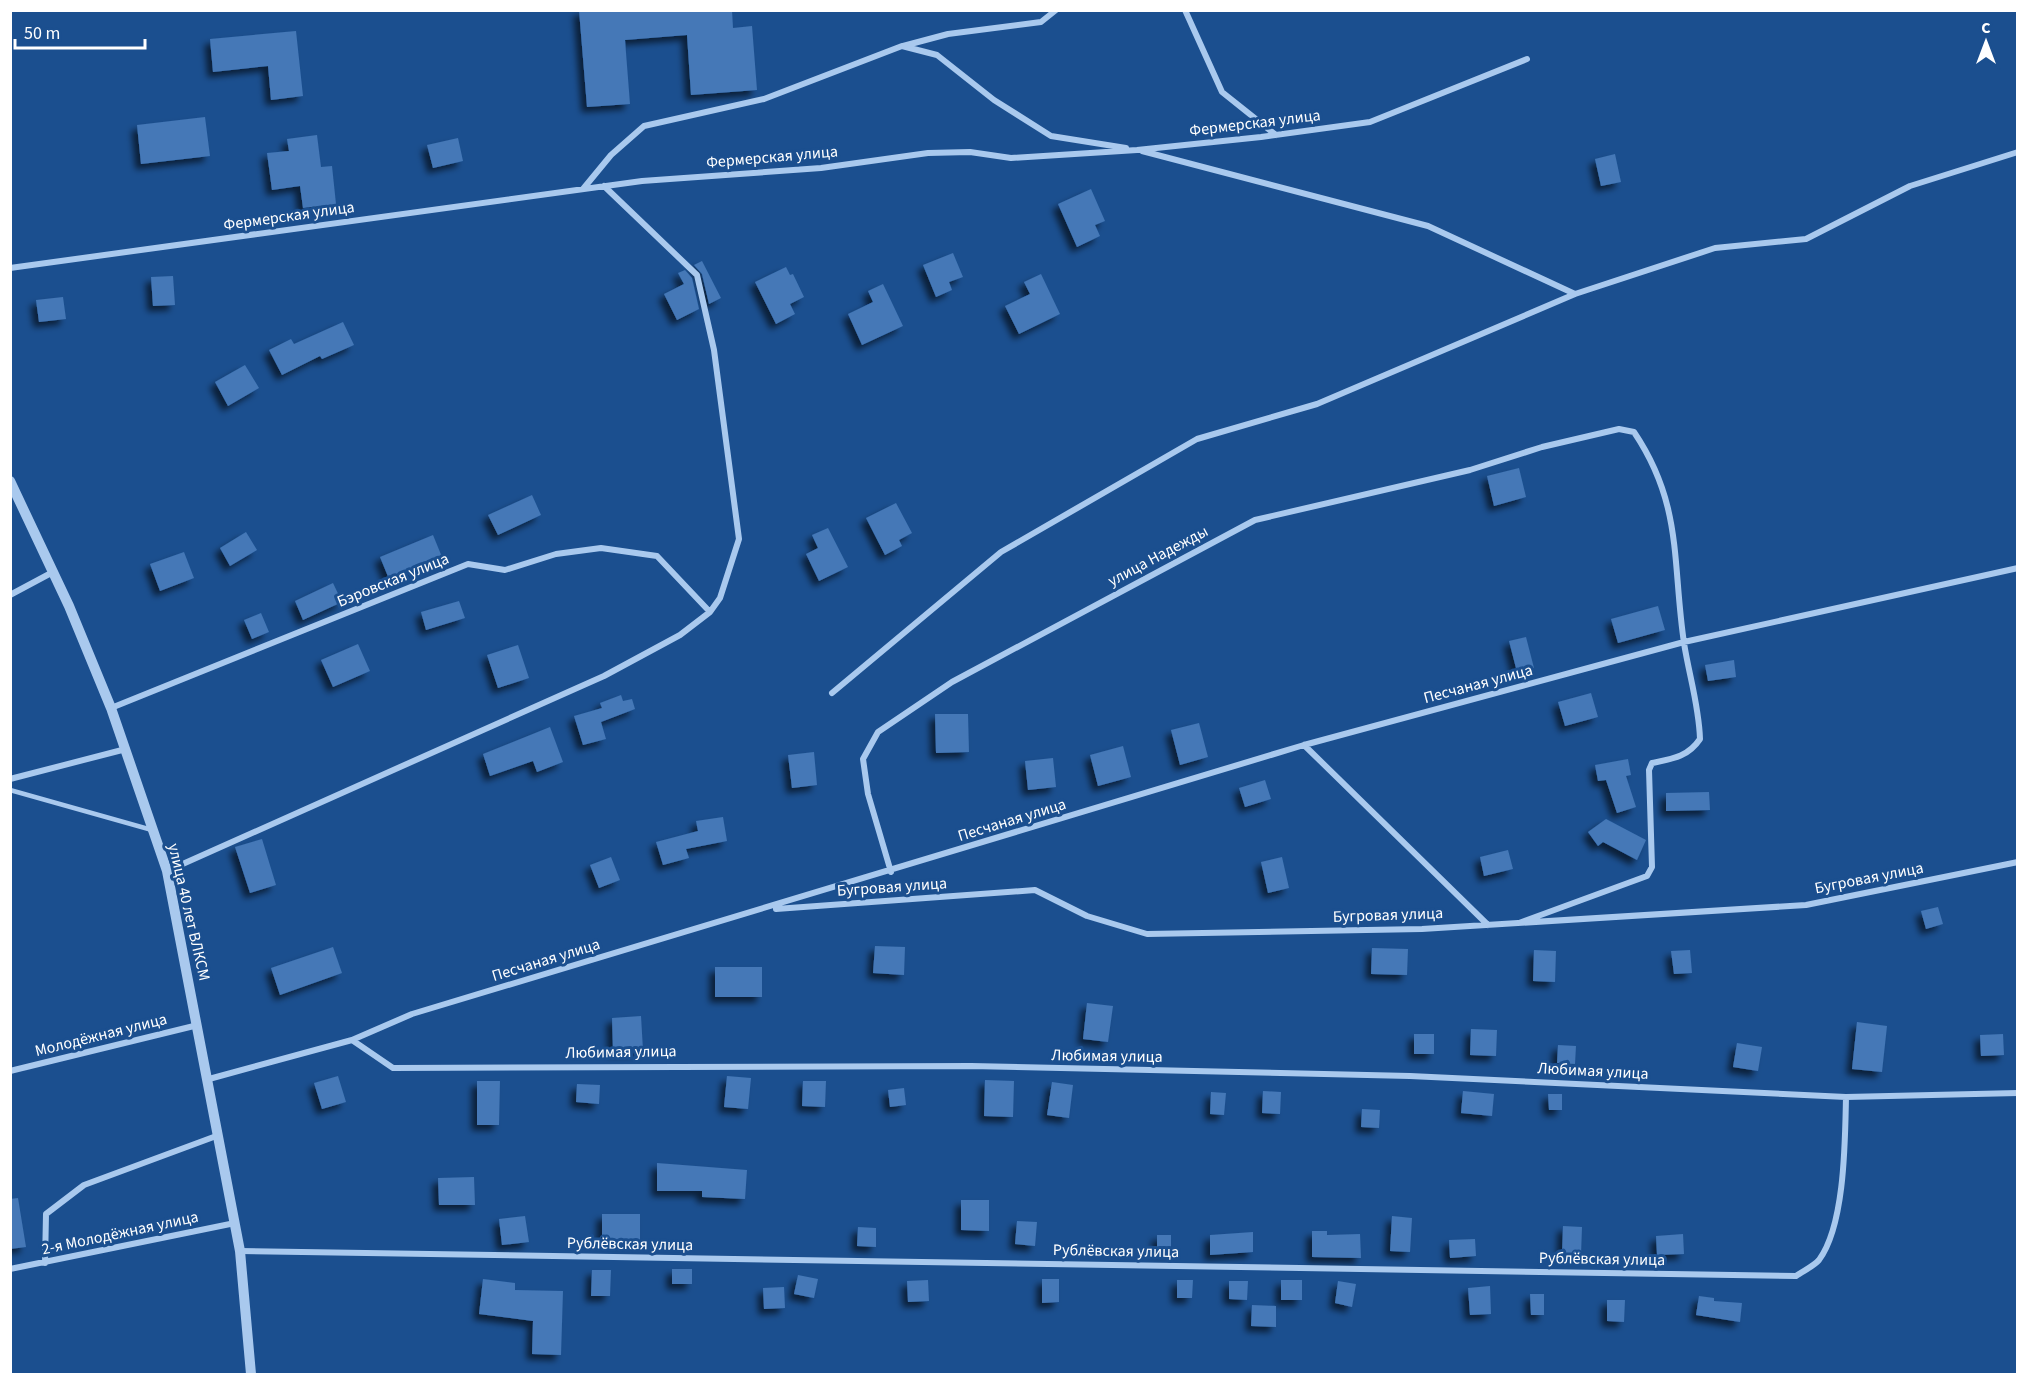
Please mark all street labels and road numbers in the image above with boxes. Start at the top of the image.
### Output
street label: Фермерская улица [1188,104,1322,142]
street label: Фермерская улица [705,140,839,174]
street label: Фермерская улица [222,196,356,236]
street label: улица Надежды [1104,520,1212,592]
street label: Бэровская улица [334,548,452,612]
street label: Песчаная улица [1421,659,1535,709]
street label: Песчаная улица [955,793,1069,847]
street label: улица 40 лет ВЛКСМ [162,841,216,983]
street label: Бугровая улица [1813,857,1925,899]
street label: Бугровая улица [836,872,948,902]
street label: Бугровая улица [1333,902,1443,928]
street label: Песчаная улица [489,933,603,987]
street label: Молодёжная улица [33,1008,169,1062]
street label: Любимая улица [565,1040,677,1064]
street label: Любимая улица [1051,1044,1163,1068]
street label: Любимая улица [1537,1057,1649,1085]
street label: 2-я Молодёжная улица [40,1206,200,1260]
street label: Рублёвская улица [567,1232,693,1256]
street label: Рублёвская улица [1053,1239,1179,1263]
street label: Рублёвская улица [1539,1247,1665,1271]

